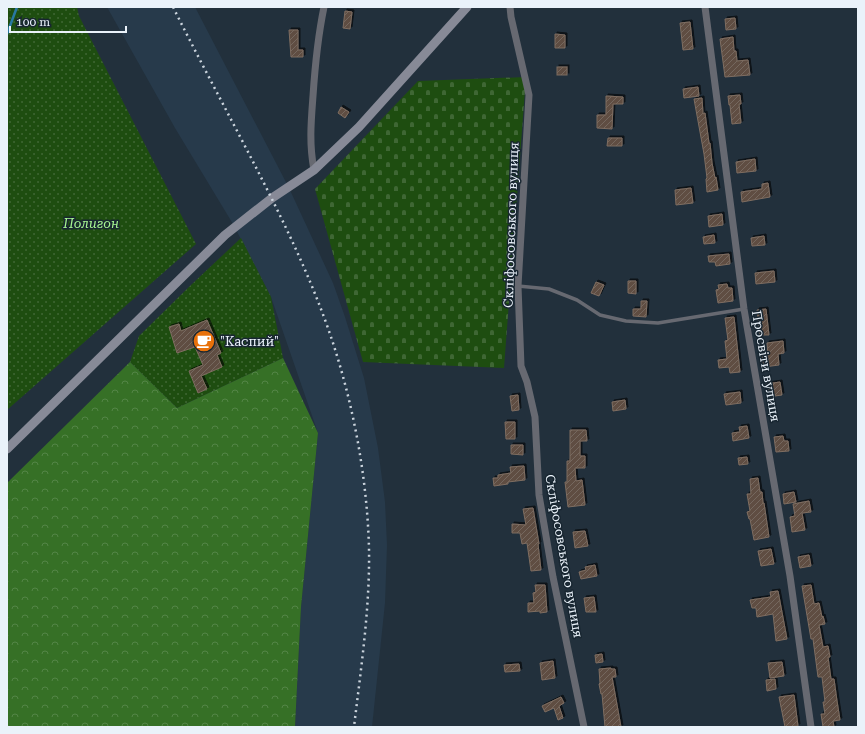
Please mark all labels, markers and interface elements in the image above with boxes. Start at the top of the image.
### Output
scale bar [10,8,126,34]
text: 100 m [16,15,50,29]
street label: Скліфосовського вулиця [501,142,521,308]
park label: Полигон [62,216,119,231]
street label: Просвіти вулиця [749,309,783,423]
cafe icon: "Каспий" [191,328,217,354]
place label: "Каспий" [220,334,279,349]
street label: Скліфосовського вулиця [542,473,586,639]

